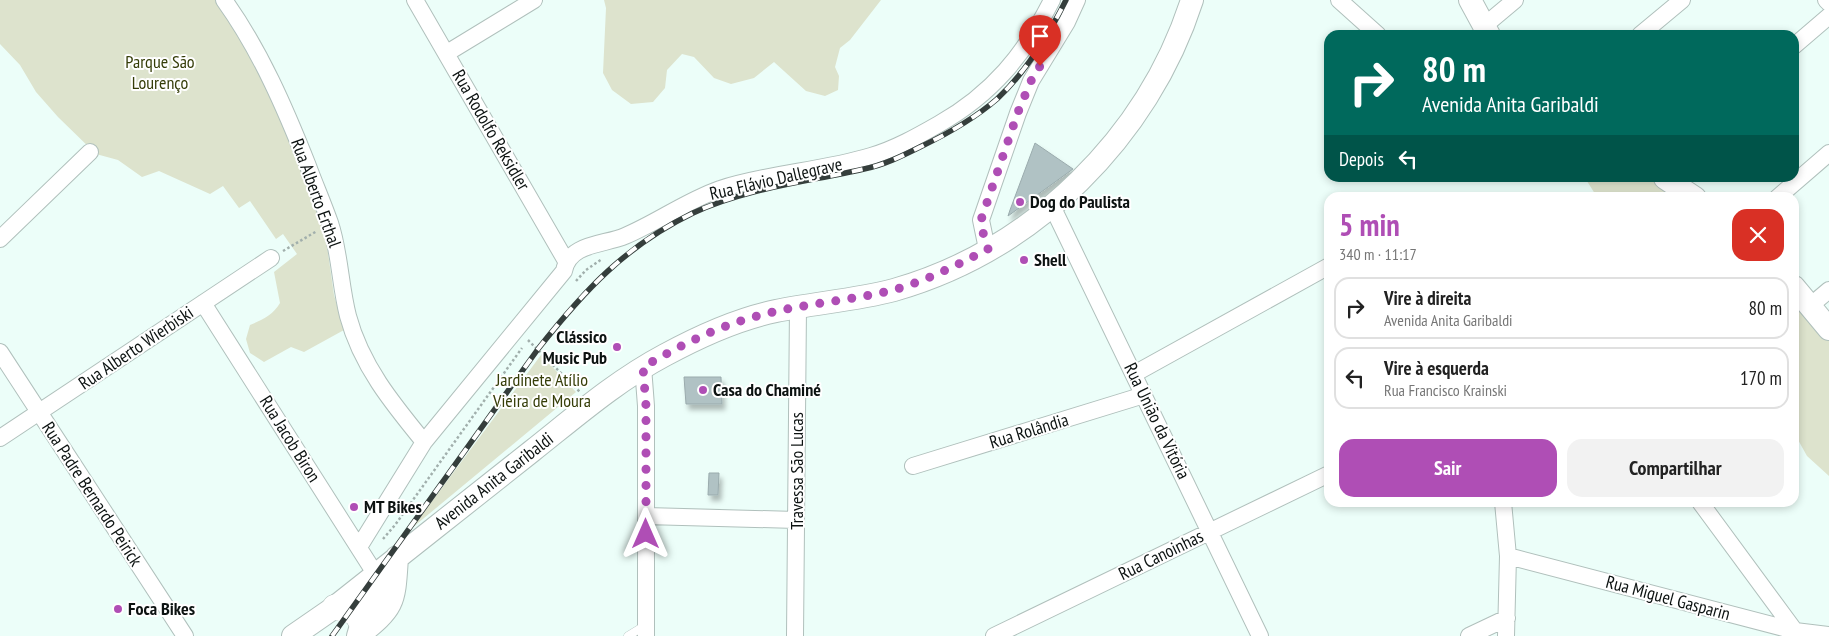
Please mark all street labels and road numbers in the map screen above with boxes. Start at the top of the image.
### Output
street label: Rua Rodolfo Reksidler [448,65,535,194]
street label: Rua Alberto Erthal [286,135,347,251]
street label: Rua Flávio Dallegrave [707,152,844,205]
street label: Rua Alberto Wierbiski [74,301,197,394]
street label: Rua União da Vitória [1119,359,1196,483]
street label: Rua Jacob Biron [255,391,326,486]
street label: Rua Rolândia [987,408,1071,453]
street label: Travessa São Lucas [785,412,808,530]
street label: Rua Padre Bernardo Peirick [37,417,148,570]
street label: Avenida Anita Garibaldi [430,427,558,534]
street label: Rua Canoinhas [1115,524,1207,585]
street label: Rua Miguel Gasparin [1603,570,1733,625]

